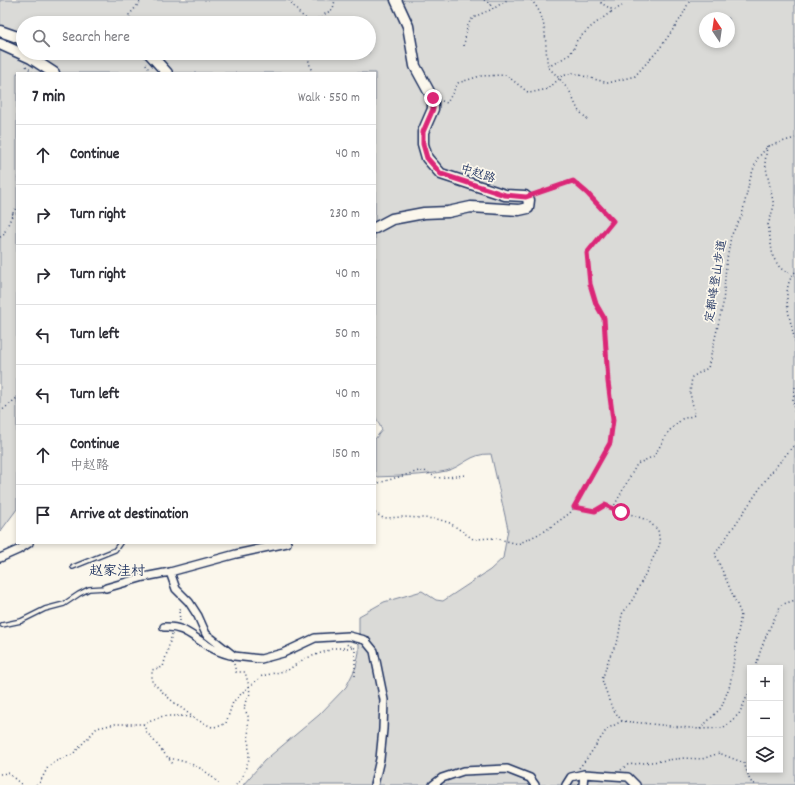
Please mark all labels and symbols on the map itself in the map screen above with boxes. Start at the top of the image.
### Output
north arrow [699,12,735,48]
route end [424,89,442,107]
street label: 中赵路 [458,161,497,188]
street label: 定都峰登山步道 [702,238,731,324]
route start [612,503,630,521]
district label: 赵家洼村 [89,562,145,582]

